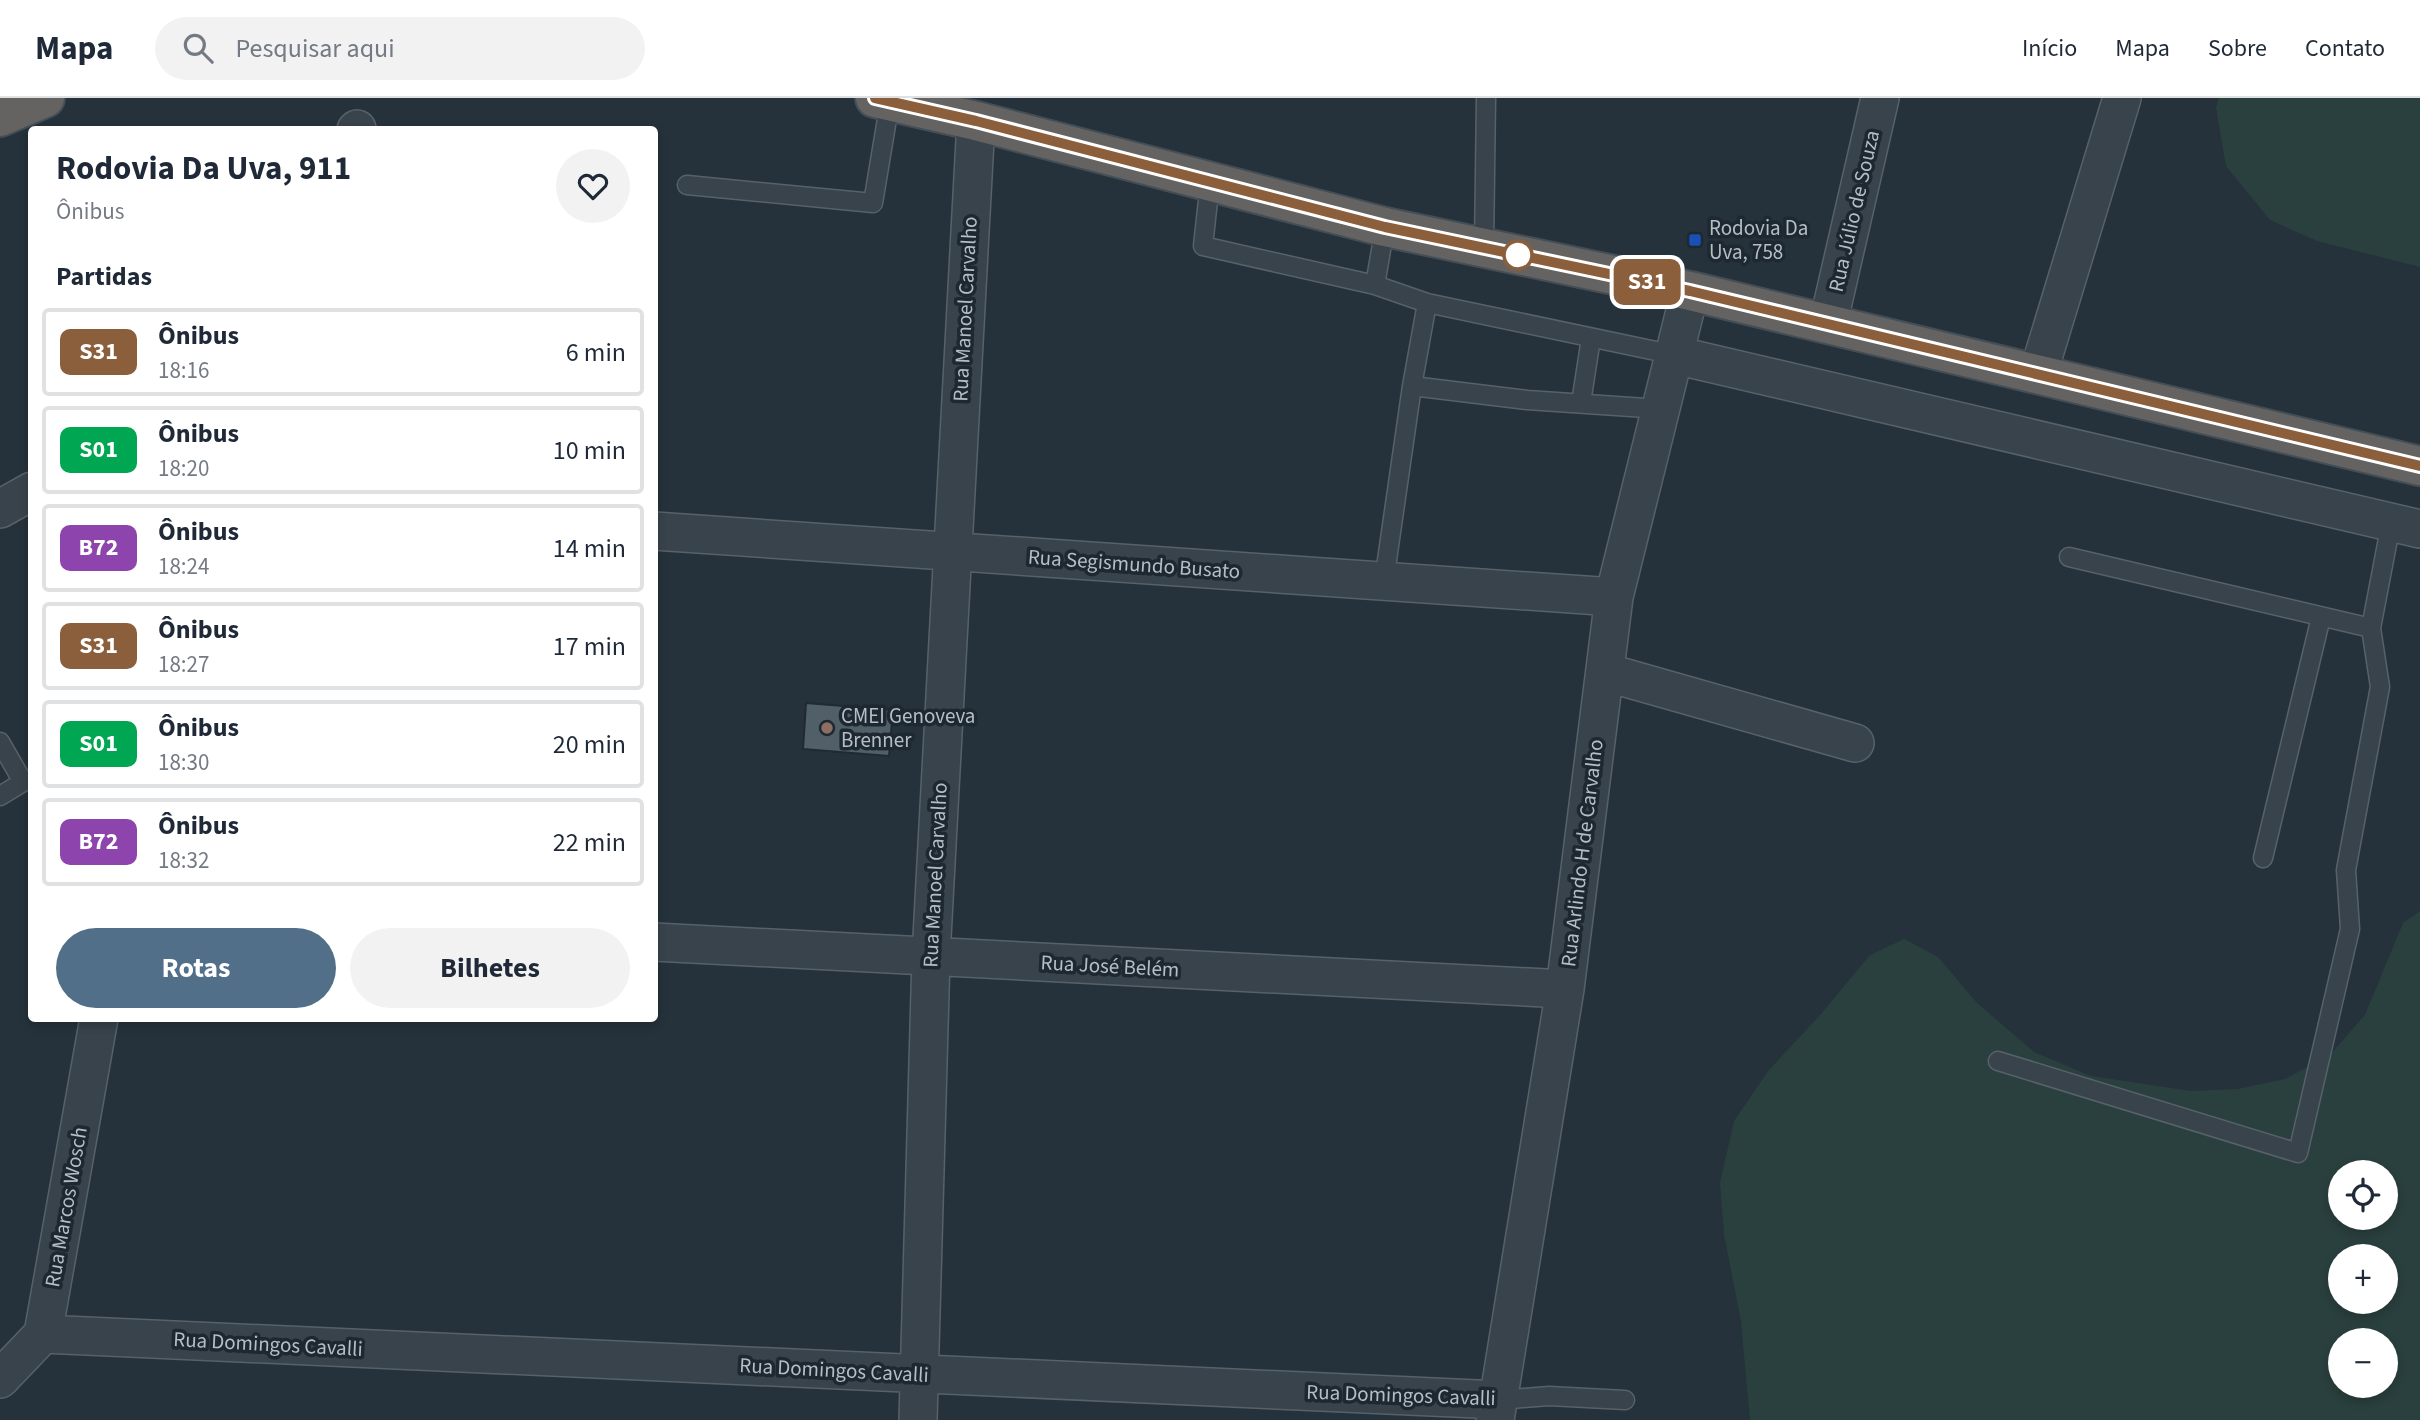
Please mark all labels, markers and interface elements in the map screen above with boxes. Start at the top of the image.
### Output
search box [155,17,645,80]
text: Mapa [35,25,113,72]
icon: search [179,29,217,67]
text: Pesquisar aqui [235,30,395,67]
text: Início [2022,31,2077,66]
text: Mapa [2115,31,2170,66]
text: Sobre [2208,31,2267,66]
text: Contato [2305,31,2385,66]
street label: Rua Júlio de Souza [1821,127,1887,295]
text: Rodovia Da Uva, 911 [56,145,351,192]
button: heart [556,149,630,223]
text: Ônibus [56,195,124,228]
place label: Rodovia Da Uva, 758 [1709,213,1808,267]
street label: Rua Manoel Carvalho [945,216,985,402]
marker: Rodovia Da Uva, 758 [1687,232,1703,248]
unlabelled marker [1503,240,1533,270]
text: Partidas [56,258,152,295]
line badge: S31 [1607,259,1687,305]
text: S31 [1628,264,1666,299]
text: Ônibus [158,317,239,354]
text: S31 [79,334,118,369]
text: 6 min [566,334,626,371]
text: 18:16 [158,354,209,387]
text: Ônibus [158,415,239,452]
text: S01 [79,432,118,467]
text: 10 min [553,432,626,469]
text: 18:20 [158,452,209,485]
text: Ônibus [158,513,239,550]
text: B72 [79,530,118,565]
text: 14 min [553,530,626,567]
street label: Rua Segismundo Busato [1027,542,1241,586]
text: 18:24 [158,550,209,583]
text: Ônibus [158,611,239,648]
text: S31 [79,628,118,663]
text: 17 min [553,628,626,665]
text: 18:27 [158,648,209,681]
place label: CMEI Genoveva Brenner [841,701,975,755]
text: Ônibus [158,709,239,746]
marker: CMEI Genoveva Brenner [819,720,835,736]
text: S01 [79,726,118,761]
text: 20 min [553,726,626,763]
street label: Rua Arlindo H de Carvalho [1553,738,1611,968]
text: 18:30 [158,746,209,779]
street label: Rua Manoel Carvalho [915,782,955,968]
text: Ônibus [158,807,239,844]
text: B72 [79,824,118,859]
text: 22 min [553,824,626,861]
text: 18:32 [158,844,209,877]
button: Rotas [56,928,336,1008]
button: Bilhetes [350,928,630,1008]
street label: Rua José Belém [1040,947,1180,985]
street label: Rua Marcos Wosch [37,1125,95,1289]
map controls [2328,1160,2398,1398]
button: locate [2328,1160,2398,1230]
button: + [2328,1244,2398,1314]
street label: Rua Domingos Cavalli [173,1324,363,1364]
button: − [2328,1328,2398,1398]
street label: Rua Domingos Cavalli [739,1350,929,1390]
street label: Rua Domingos Cavalli [1306,1377,1496,1413]

